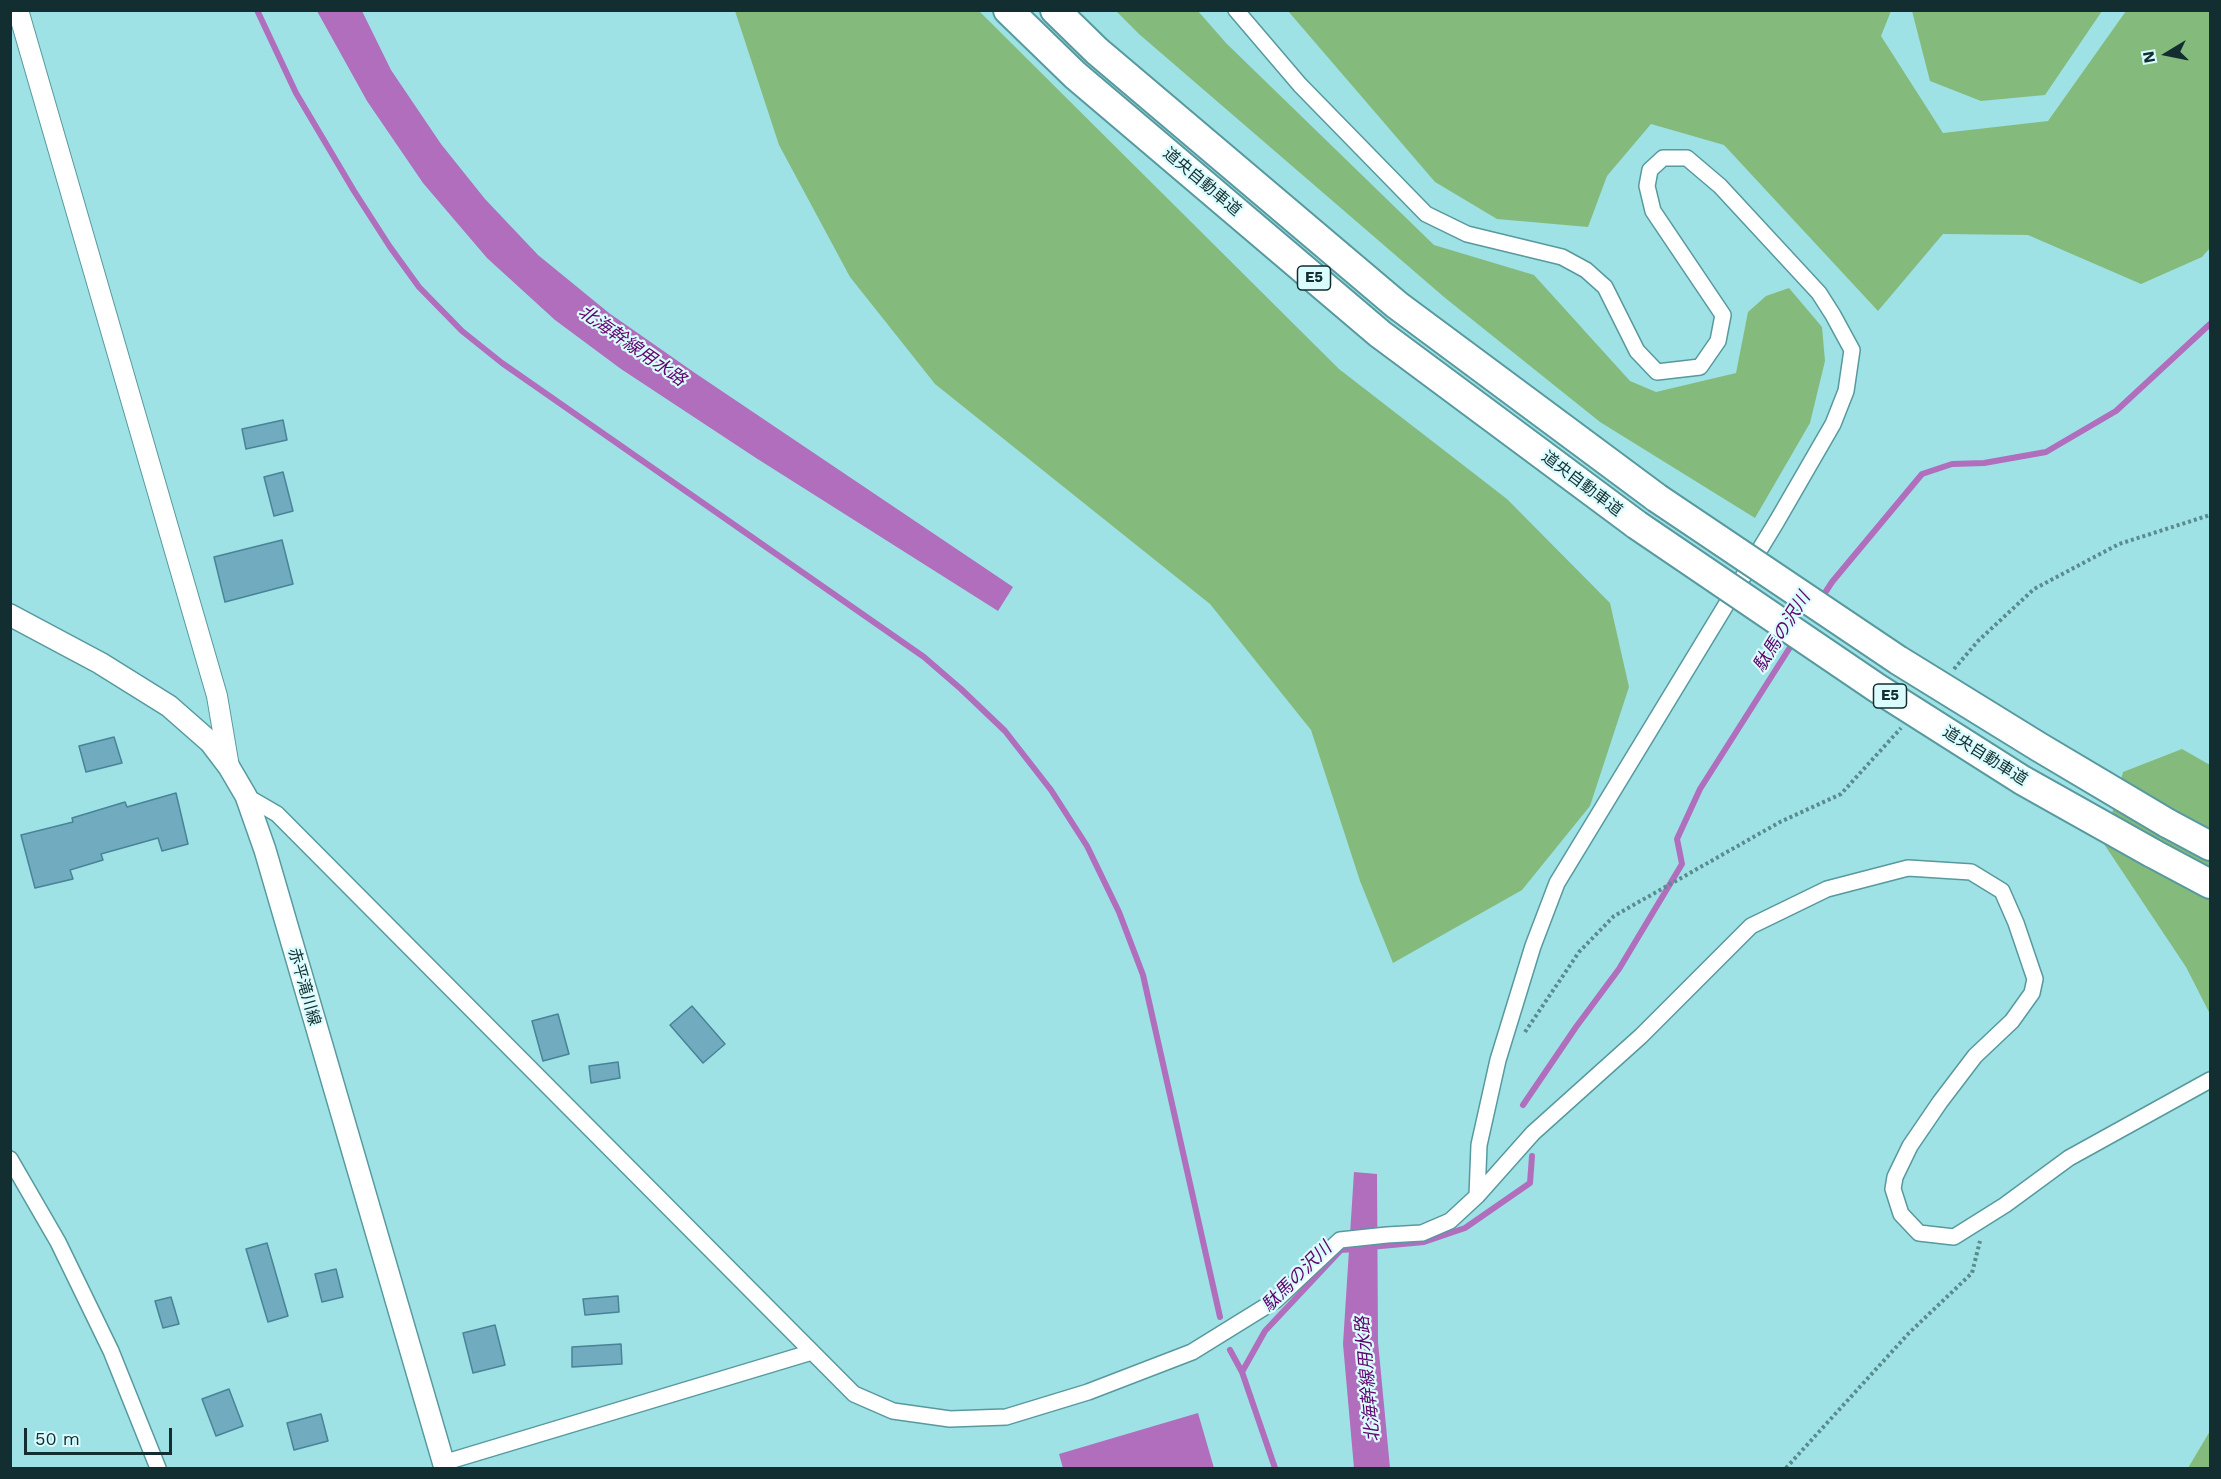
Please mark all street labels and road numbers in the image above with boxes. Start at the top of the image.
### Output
street label: 道央自動車道 [1159,144,1245,220]
road number: E5 [1298,266,1330,290]
street label: 道央自動車道 [1538,447,1626,521]
road number: E5 [1874,684,1906,708]
street label: 道央自動車道 [1939,722,2031,790]
street label: 赤平滝川線 [284,946,324,1028]

